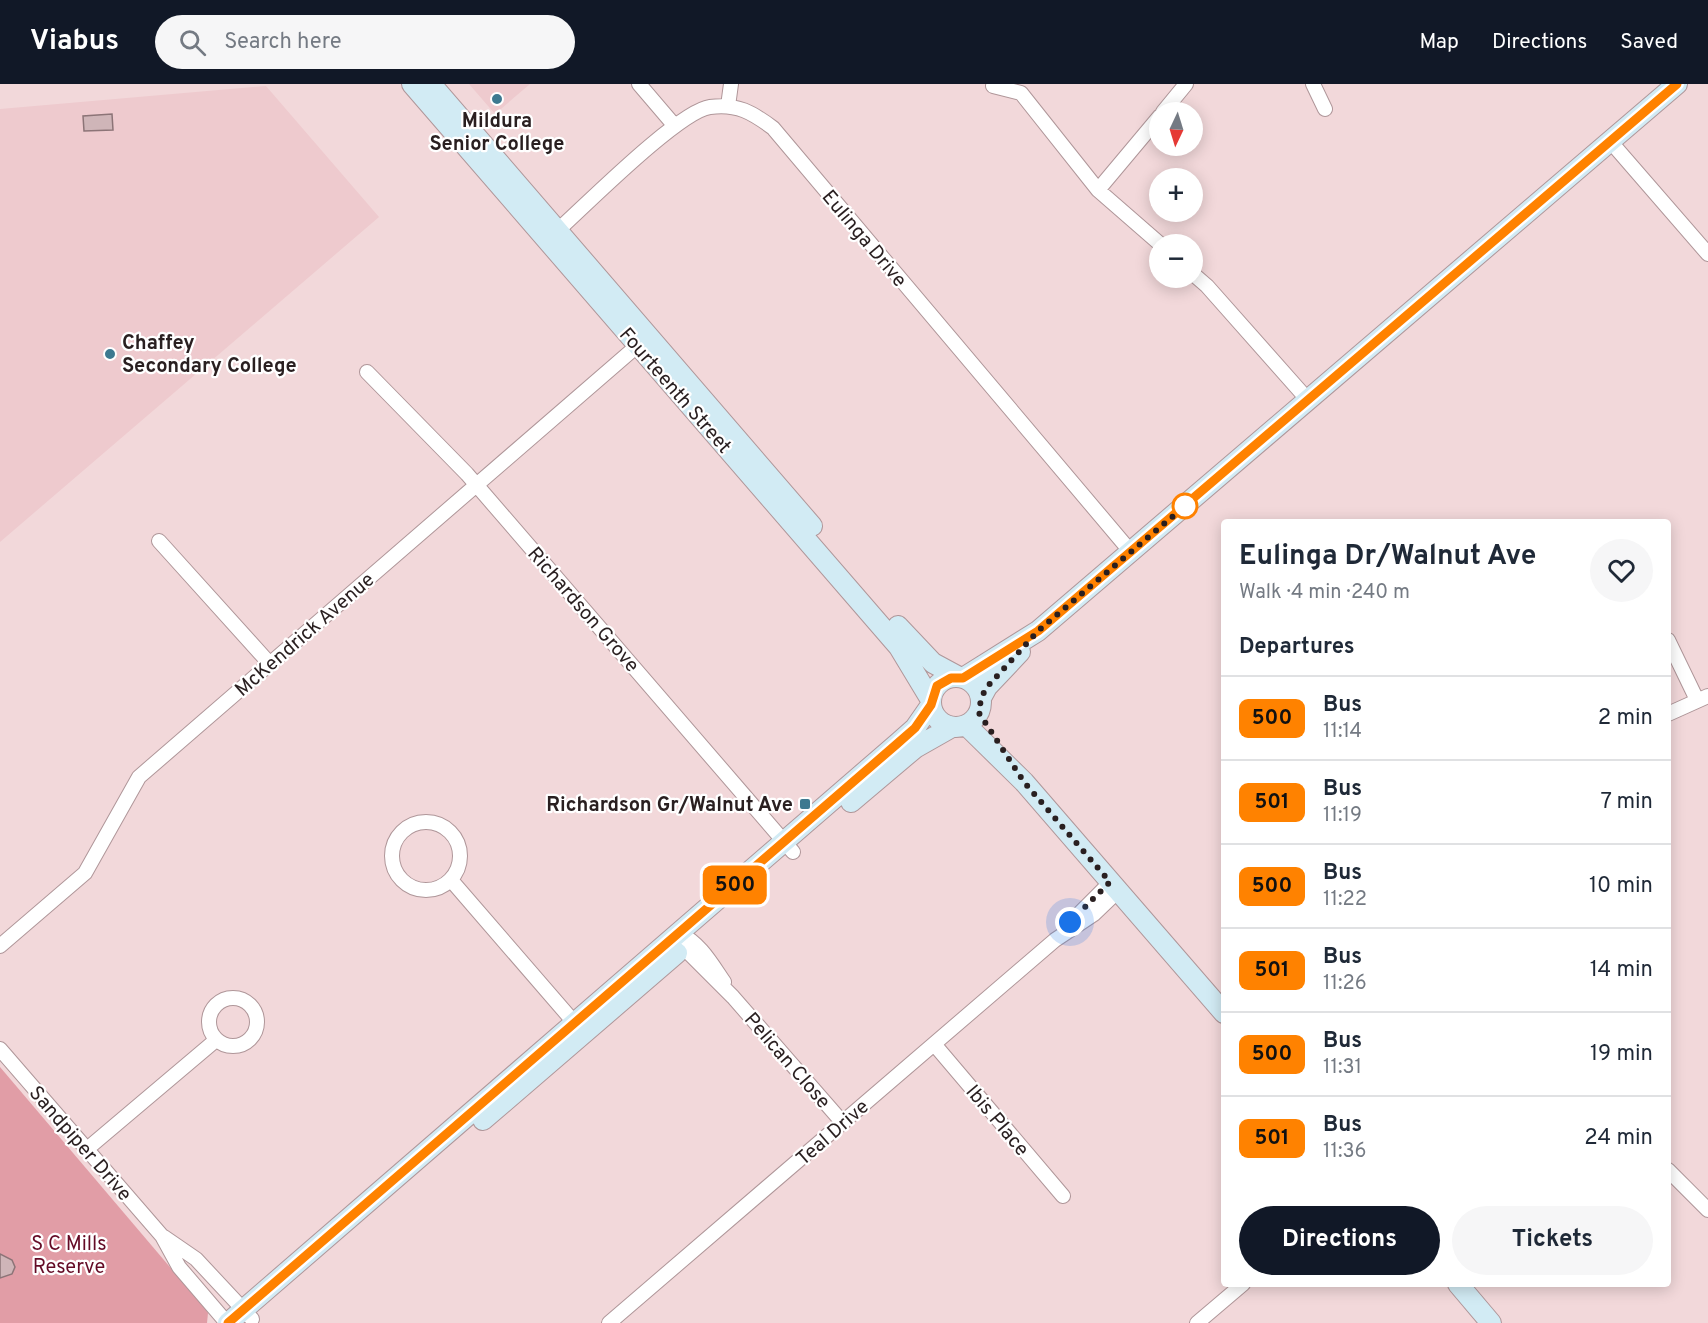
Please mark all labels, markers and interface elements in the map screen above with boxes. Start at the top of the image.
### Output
search box [155,15,575,69]
text: Viabus [30,24,119,60]
icon: search [176,26,209,59]
text: Search here [224,29,342,56]
text: Map [1419,29,1459,56]
text: Directions [1492,29,1587,56]
text: Saved [1620,29,1678,56]
marker: Mildura Senior College [490,92,504,106]
north arrow [1149,102,1203,156]
map controls [1149,102,1203,288]
place label: Mildura Senior College [430,109,564,158]
button: + [1149,168,1203,222]
street label: Eulinga Drive [815,185,912,293]
button: − [1149,234,1203,288]
street label: Fourteenth Street [613,323,736,460]
place label: Chaffey Secondary College [122,331,297,380]
marker: Chaffey Secondary College [103,347,117,361]
unlabelled marker [1172,493,1198,519]
text: Eulinga Dr/Walnut Ave [1239,539,1536,575]
button: heart [1590,539,1653,602]
street label: Richardson Grove [521,542,644,679]
street label: McKendrick Avenue [230,568,381,703]
text: Walk · 4 min · 240 m [1239,580,1410,606]
text: Departures [1239,634,1355,661]
text: Bus [1323,692,1362,719]
text: 500 [1252,705,1292,732]
text: 2 min [1598,705,1653,732]
text: 11:14 [1323,719,1362,745]
text: Bus [1323,776,1362,803]
text: 501 [1255,789,1290,816]
text: 7 min [1601,789,1653,816]
place label: Richardson Gr/Walnut Ave [546,793,793,819]
marker: Richardson Gr/Walnut Ave [798,797,812,811]
text: 11:19 [1323,803,1362,829]
text: Bus [1323,860,1362,887]
line badge: 500 [700,866,770,904]
text: 500 [715,872,755,899]
text: 500 [1252,873,1292,900]
text: 10 min [1589,873,1653,900]
text: 11:22 [1323,887,1367,913]
your location [1055,907,1085,937]
text: Bus [1323,944,1362,971]
text: 501 [1255,957,1290,984]
text: 14 min [1590,957,1653,984]
text: 11:26 [1323,971,1367,997]
street label: Pelican Close [738,1008,835,1115]
text: Bus [1323,1028,1362,1055]
text: 500 [1252,1041,1292,1068]
text: 19 min [1590,1041,1653,1068]
text: 11:31 [1323,1055,1362,1081]
street label: Ibis Place [959,1080,1034,1162]
street label: Sandpiper Drive [22,1081,137,1207]
street label: Teal Drive [791,1095,875,1172]
text: Bus [1323,1112,1362,1139]
text: 501 [1255,1125,1290,1152]
text: 24 min [1584,1125,1653,1152]
text: 11:36 [1323,1139,1366,1165]
button: Directions [1239,1206,1440,1275]
button: Tickets [1452,1206,1653,1275]
park label: S C Mills Reserve [31,1232,107,1281]

